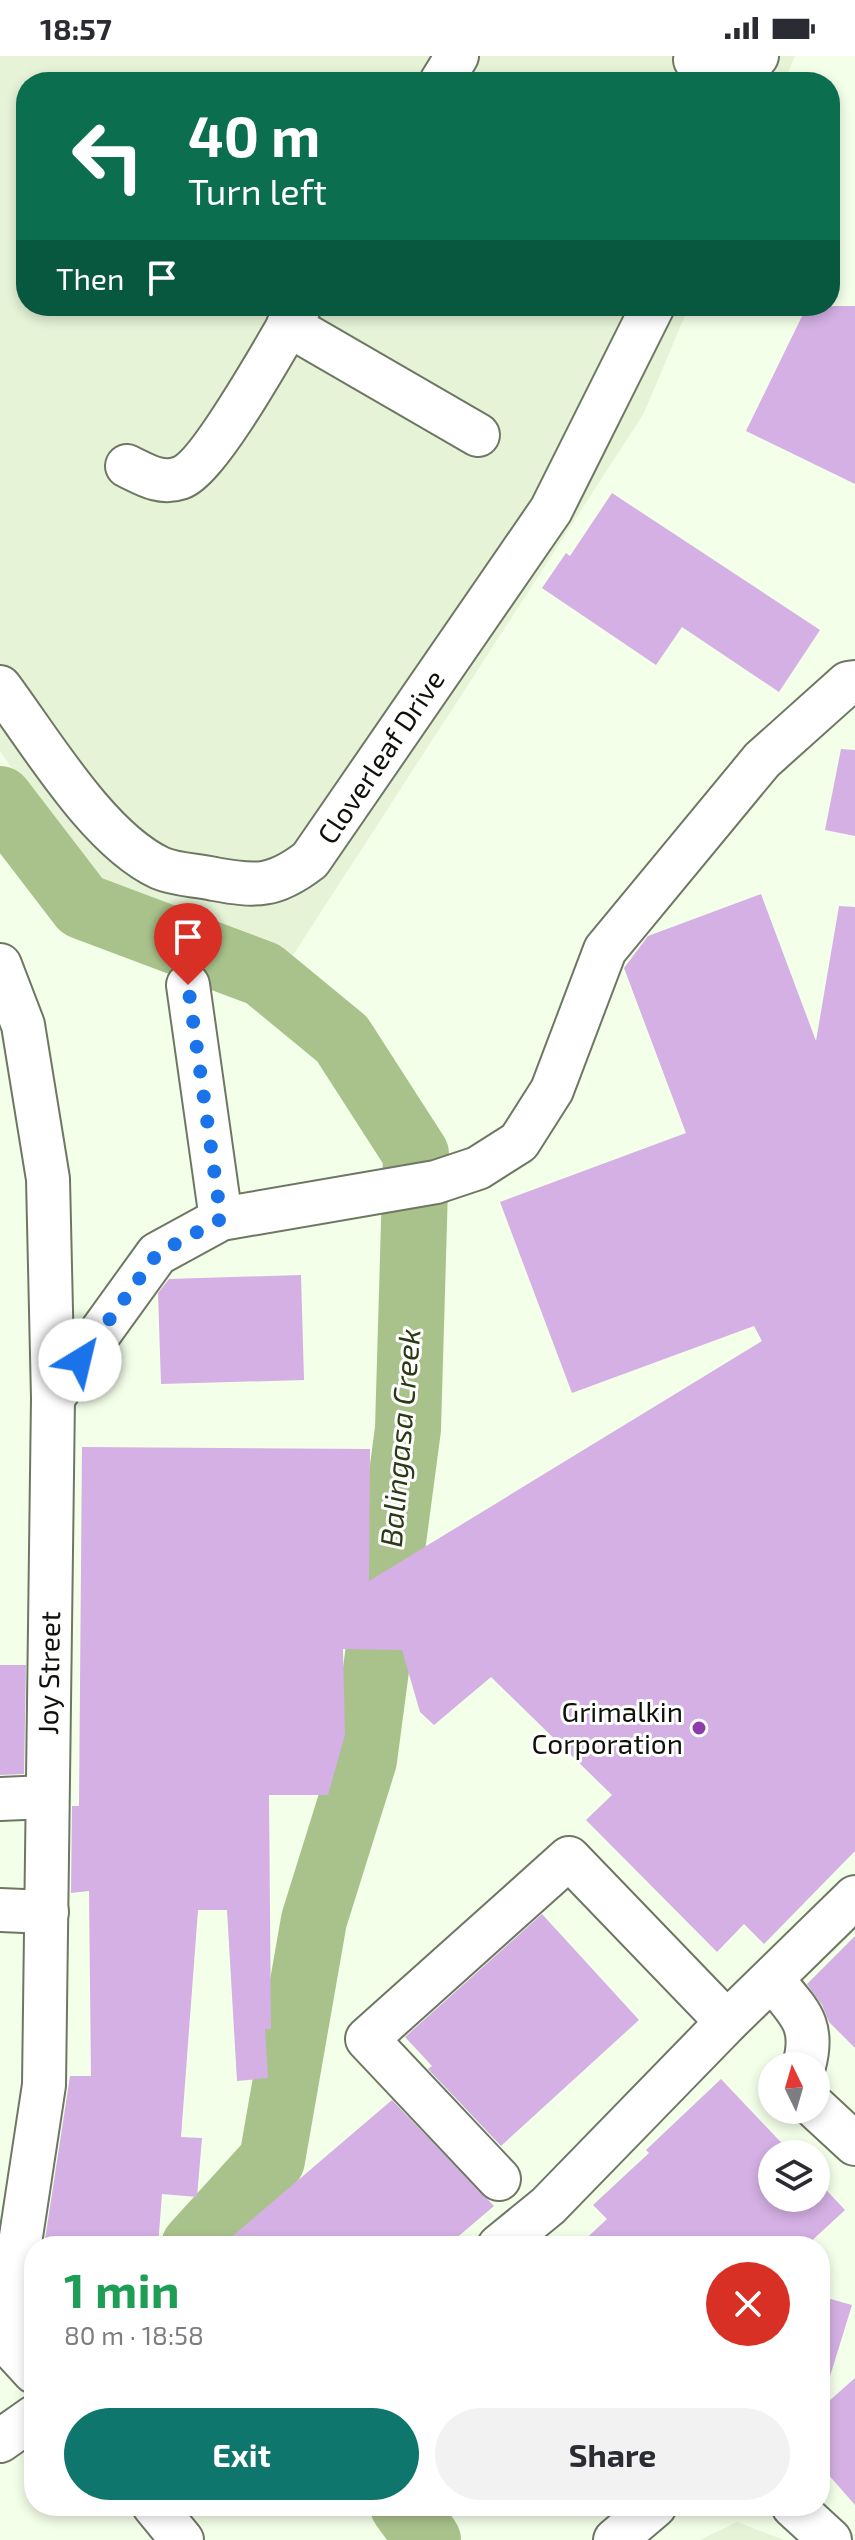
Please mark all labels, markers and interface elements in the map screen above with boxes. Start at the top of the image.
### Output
text: 18:57 [40,10,112,46]
text: 40 m [188,101,320,168]
icon: left [56,104,160,208]
text: Turn left [188,169,327,212]
icon: arrive [140,256,184,300]
text: Then [56,260,124,296]
street label: Cloverleaf Drive [309,663,451,850]
pin [154,903,222,985]
icon: arrive [166,915,210,959]
position arrow [38,1318,122,1402]
water label: Balingasa Creek [372,1327,426,1549]
street label: Joy Street [30,1611,66,1735]
place label: Grimalkin Corporation [531,1694,683,1760]
marker: Grimalkin Corporation [690,1719,708,1737]
north arrow [758,2052,830,2124]
map controls [758,2052,830,2212]
button: layers [758,2140,830,2212]
text: 1 min [64,2260,180,2318]
button: close [706,2262,790,2346]
text: 80 m · 18:58 [64,2319,204,2350]
button: Exit [64,2408,419,2500]
button: Share [435,2408,790,2500]

